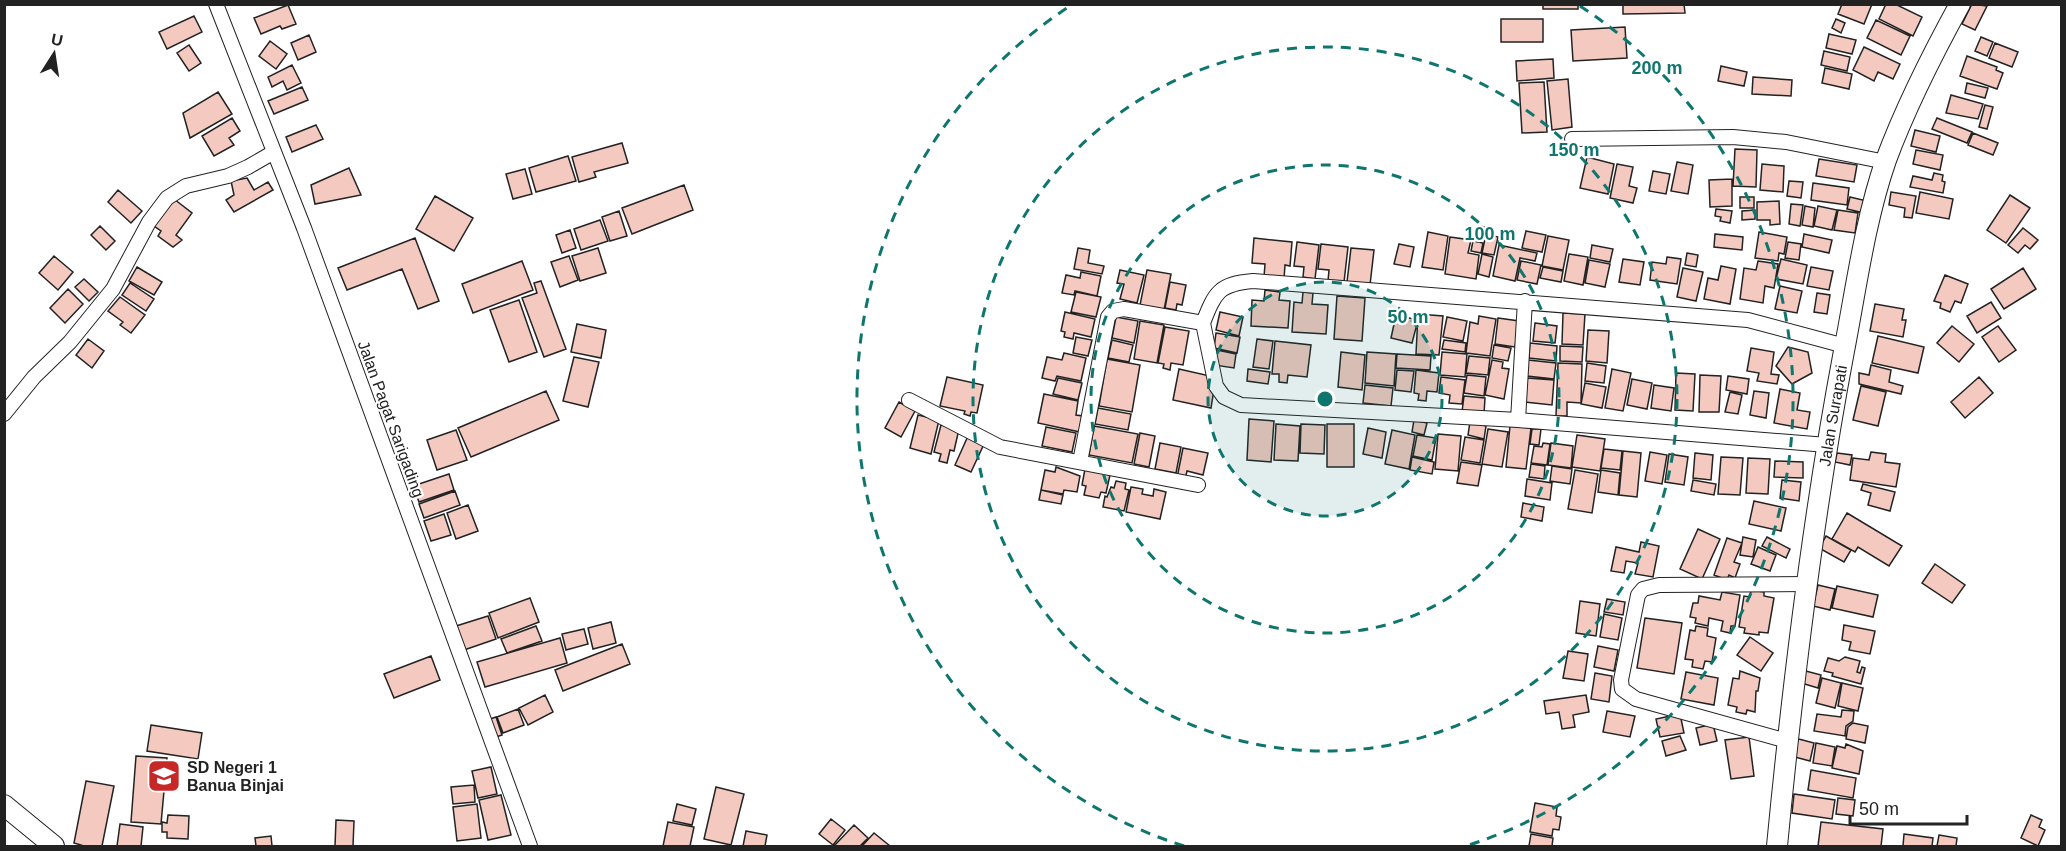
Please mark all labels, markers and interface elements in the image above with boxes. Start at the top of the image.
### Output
north arrow [24,24,84,84]
text: U [50,30,64,49]
text: 200 m [1631,58,1683,78]
text: 150 m [1548,140,1600,160]
text: 100 m [1464,224,1516,244]
text: 50 m [1387,307,1429,327]
street label: Jalan Pagat Sarigading [355,338,427,500]
street label: Jalan Surapati [1816,364,1850,467]
centre of rings [1315,389,1335,409]
school or university icon: SD Negeri 1 Banua Binjai [146,758,182,794]
place label: SD Negeri 1 Banua Binjai [187,759,284,794]
scale bar [1850,788,1967,826]
text: 50 m [1859,799,1899,819]

